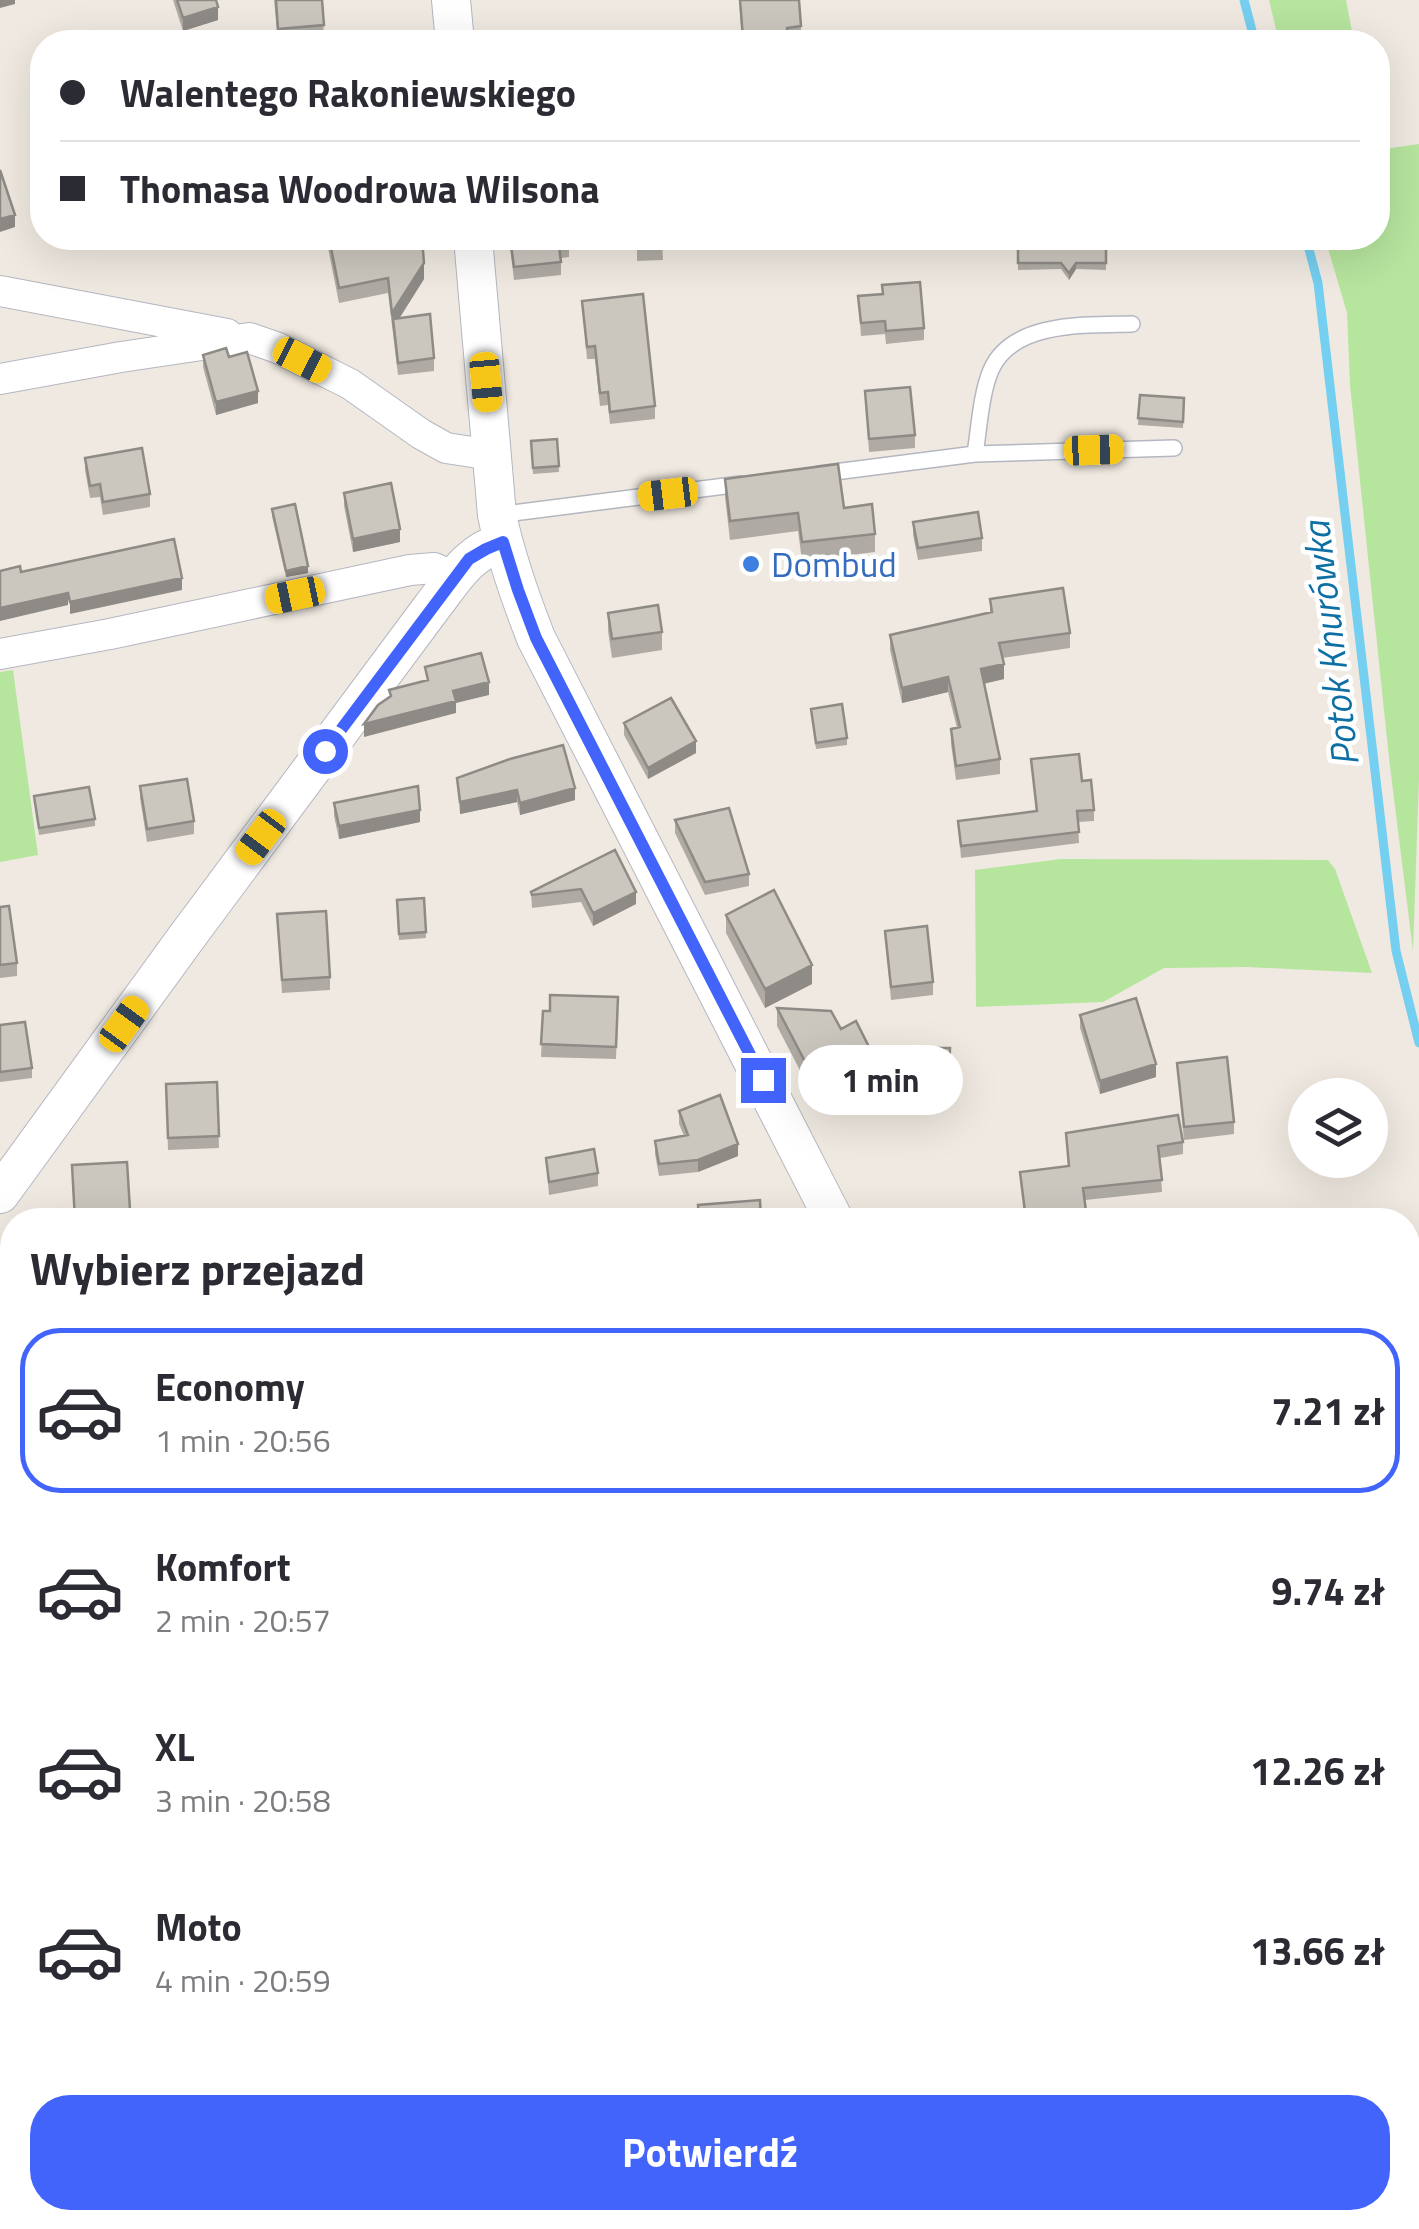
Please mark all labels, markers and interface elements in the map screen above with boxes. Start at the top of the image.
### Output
text: Walentego Rakoniewskiego [120,64,576,122]
text: Thomasa Woodrowa Wilsona [120,160,600,218]
car [268,333,336,387]
car [468,351,504,413]
car [1063,434,1125,466]
car [636,475,700,513]
water label: Potok Knurówka [1286,516,1374,770]
place label: Dombud [771,537,897,591]
marker: Dombud [740,553,762,575]
car [263,574,327,616]
route start [303,729,348,774]
car [231,804,291,870]
car [94,991,154,1057]
callout: 1 min [798,1045,963,1115]
text: 1 min [842,1056,919,1104]
route end [741,1058,786,1103]
map controls [1288,1078,1388,1178]
button: layers [1288,1078,1388,1178]
text: Wybierz przejazd [30,1234,365,1302]
text: Economy [155,1358,305,1416]
icon: car [35,1366,125,1456]
text: 7.21 zł [1271,1382,1385,1440]
text: 1 min · 20:56 [155,1416,331,1464]
text: Komfort [155,1538,291,1596]
icon: car [35,1546,125,1636]
text: 9.74 zł [1271,1562,1385,1620]
text: 2 min · 20:57 [155,1596,331,1644]
text: XL [155,1718,195,1776]
icon: car [35,1726,125,1816]
text: 12.26 zł [1250,1742,1385,1800]
text: 3 min · 20:58 [155,1776,331,1824]
text: Moto [155,1898,242,1956]
icon: car [35,1906,125,1996]
text: 13.66 zł [1250,1922,1385,1980]
text: 4 min · 20:59 [155,1956,331,2004]
button: Potwierdź [30,2095,1390,2210]

